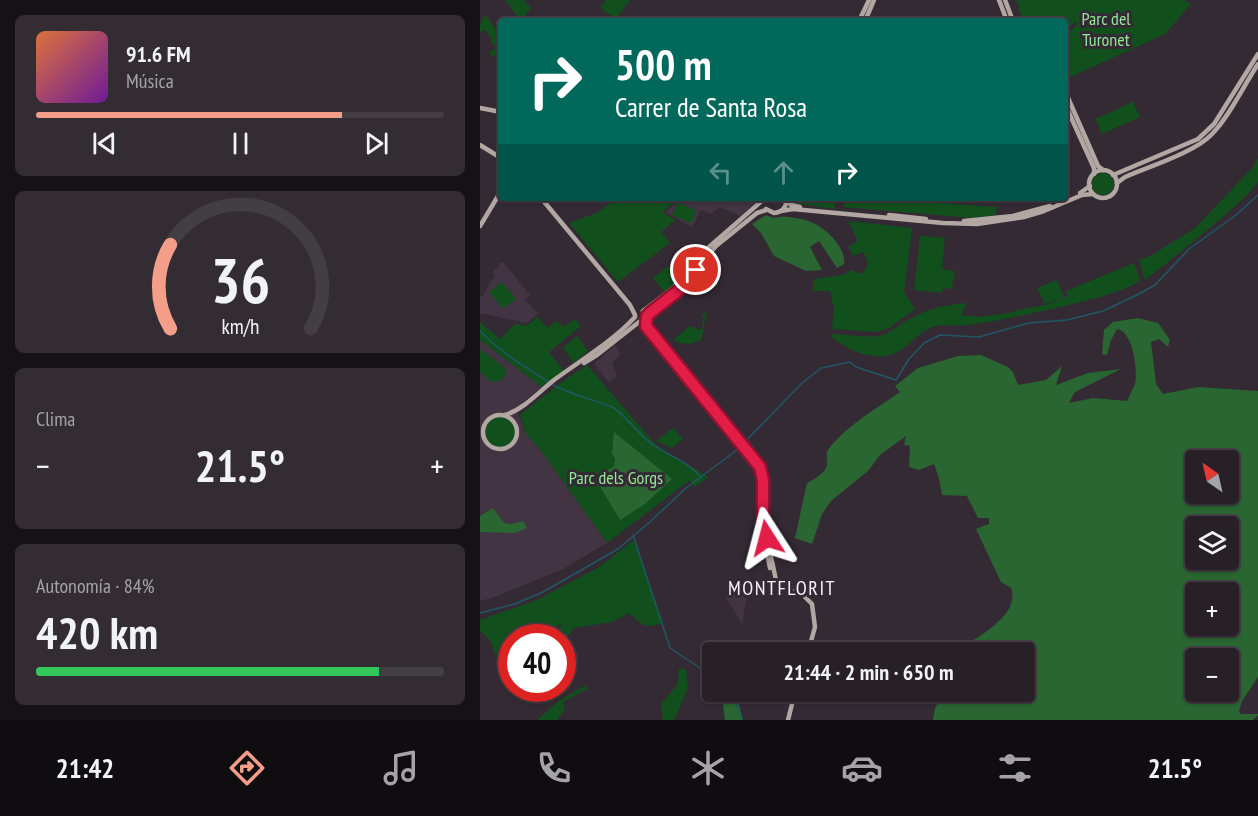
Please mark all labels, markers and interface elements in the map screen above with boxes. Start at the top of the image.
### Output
park label: Parc del Turonet [1081,7,1131,51]
text: 500 m [615,37,712,92]
text: 91.6 FM [126,40,191,68]
icon: right [516,42,594,120]
text: Música [126,68,174,94]
text: Carrer de Santa Rosa [615,90,807,124]
icon: previous [88,127,121,160]
icon: pause [224,127,257,160]
icon: next [360,127,393,160]
icon: left [704,156,737,189]
icon: ahead [767,156,800,189]
icon: right [830,156,863,189]
text: 36 [210,239,270,320]
pin [670,244,721,295]
icon: arrive [679,253,712,286]
text: km/h [221,312,259,340]
text: Clima [36,406,75,432]
text: 21.5° [195,436,285,494]
text: − [36,444,50,487]
text: + [430,444,444,487]
north arrow [1185,450,1239,504]
map controls [1185,450,1239,702]
park label: Parc dels Gorgs [569,466,663,489]
position arrow [735,506,799,570]
button: layers [1185,516,1239,570]
text: Autonomía · 84% [36,573,154,599]
district label: MONTFLORIT [728,575,836,601]
button: + [1185,582,1239,636]
text: 420 km [36,603,158,661]
speed limit sign: 40 [498,624,576,702]
button: − [1185,648,1239,702]
text: 21:44 · 2 min · 650 m [783,658,954,686]
icon: directions [226,747,268,789]
icon: music [380,747,422,789]
icon: phone [533,747,575,789]
icon: climate [687,747,729,789]
icon: car [841,747,883,789]
icon: filters [994,747,1036,789]
text: 21:42 [56,751,114,785]
text: 21.5° [1148,751,1202,785]

